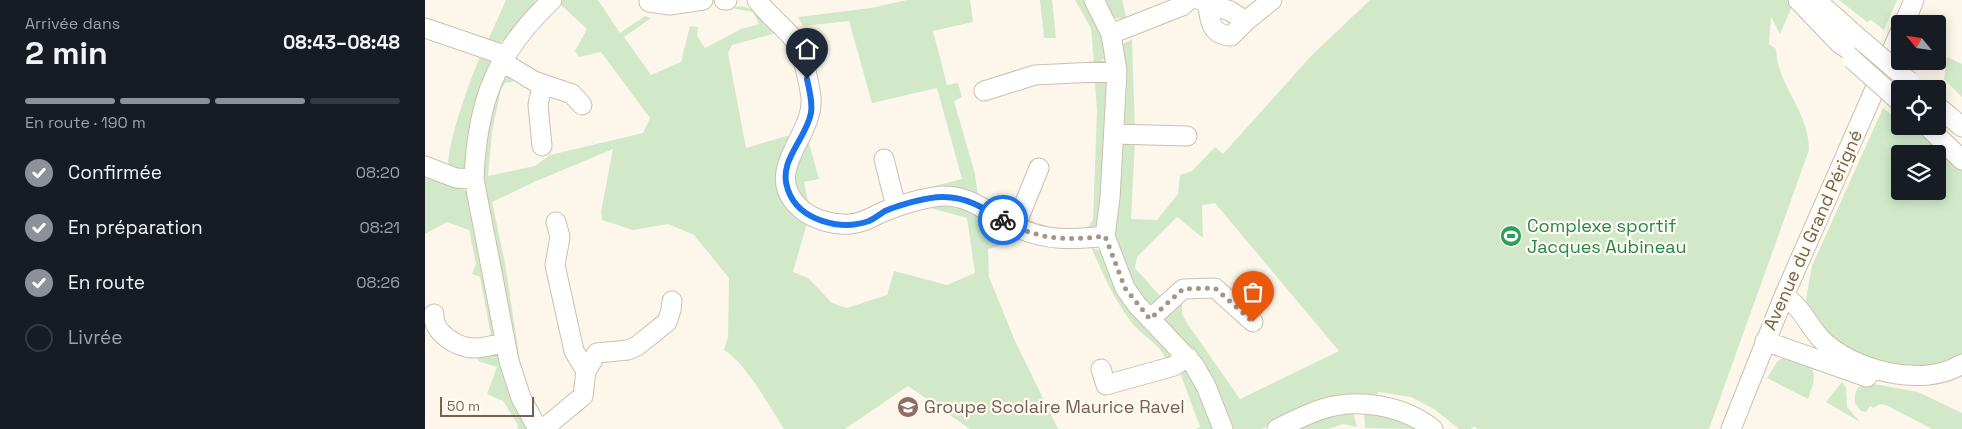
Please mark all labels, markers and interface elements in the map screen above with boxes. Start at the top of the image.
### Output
text: Arrivée dans [25,13,120,34]
north arrow [1891,15,1946,70]
map controls [1891,15,1946,200]
pin [786,28,828,79]
text: 08:43–08:48 [283,30,400,55]
text: 2 min [25,33,108,73]
icon: home [793,35,821,63]
button: locate [1891,80,1946,135]
text: En route · 190 m [25,112,146,133]
street label: Avenue du Grand Périgné [1758,126,1867,334]
button: layers [1891,145,1946,200]
icon: check [25,159,53,187]
text: Confirmée [68,160,162,185]
text: 08:20 [356,162,400,183]
courier [978,195,1028,245]
icon: bike [989,206,1017,234]
icon: check [25,214,53,242]
place label: Complexe sportif Jacques Aubineau [1527,214,1686,258]
text: En préparation [68,215,203,240]
text: 08:21 [359,217,400,238]
sports icon: Complexe sportif Jacques Aubineau [1499,224,1523,248]
icon: check [25,269,53,297]
text: En route [68,270,145,295]
pin [1232,271,1274,322]
text: 08:26 [356,272,400,293]
icon: bag [1239,278,1267,306]
text: Livrée [68,325,123,350]
scale bar [440,394,534,417]
school or university icon: Groupe Scolaire Maurice Ravel [896,395,920,419]
place label: Groupe Scolaire Maurice Ravel [924,395,1185,418]
text: 50 m [447,397,480,415]

